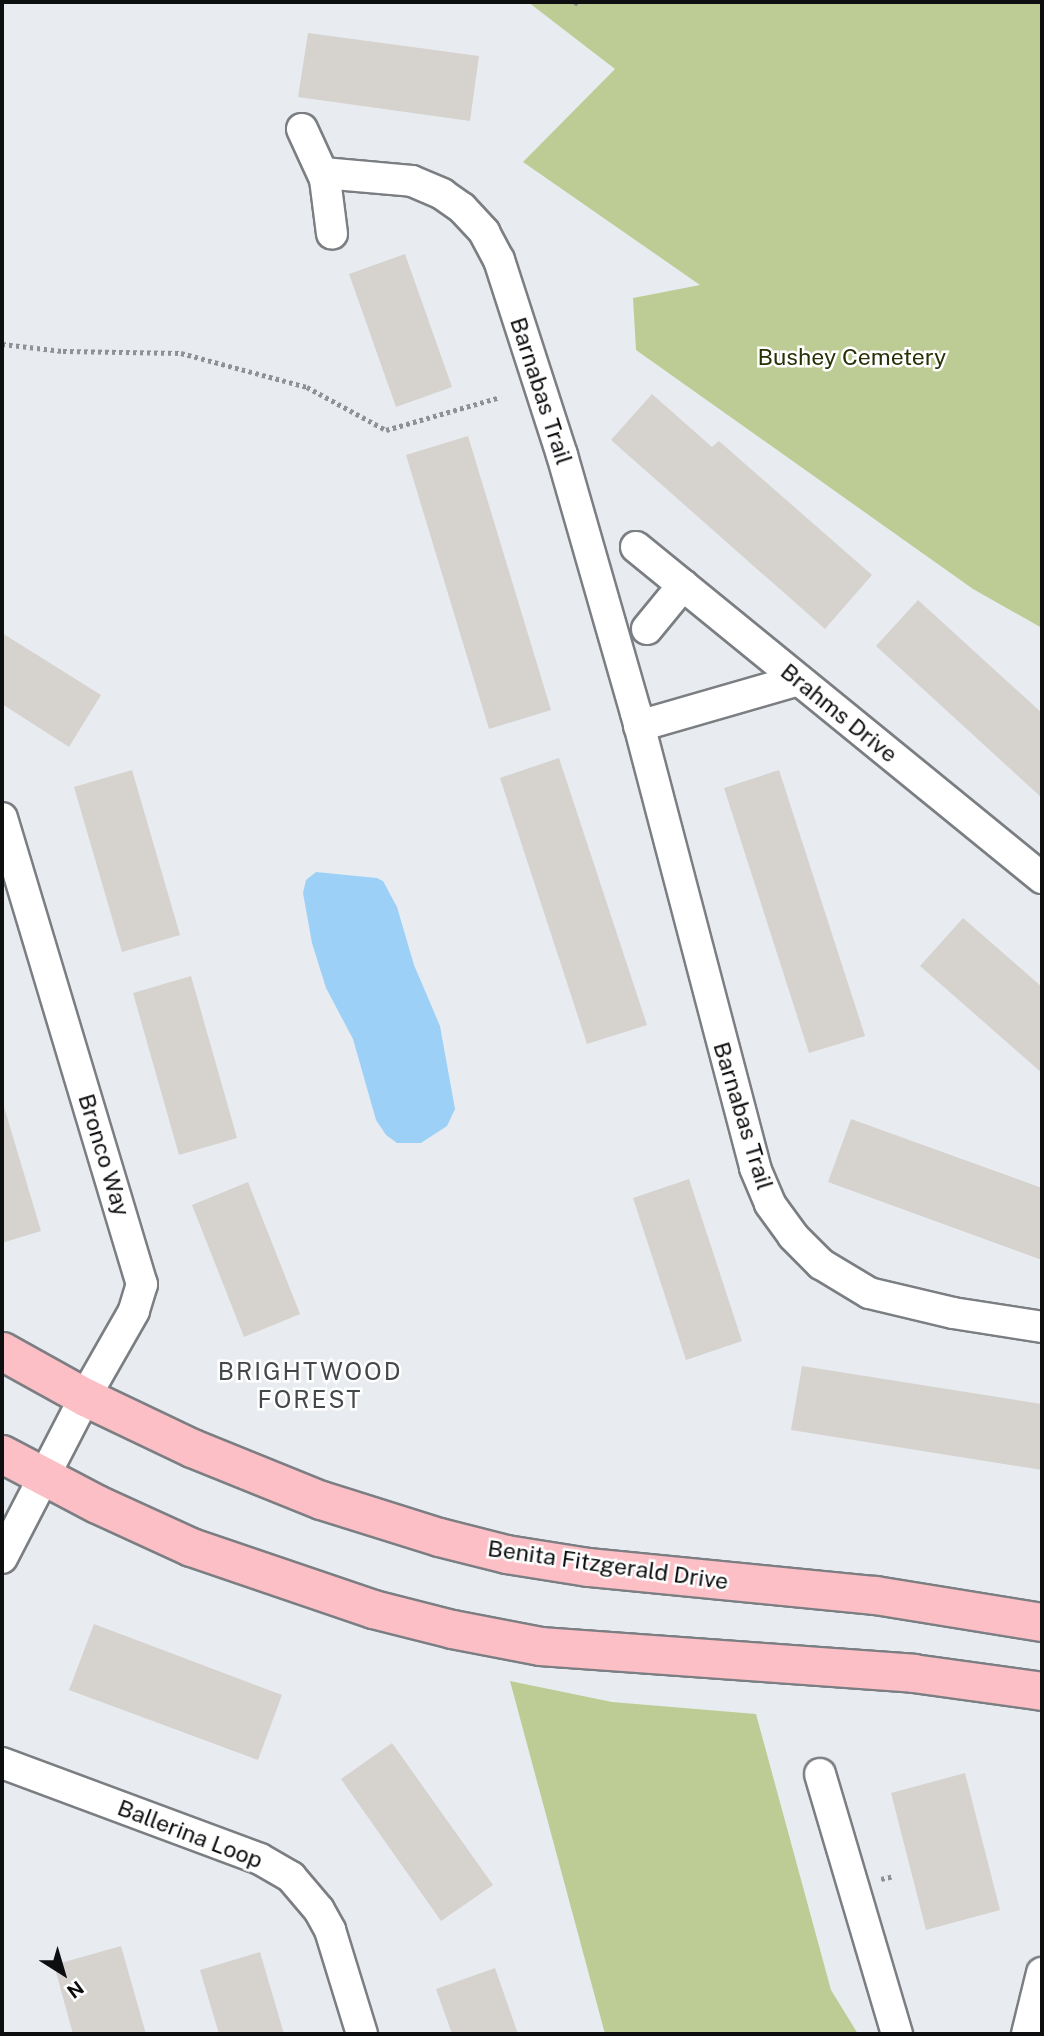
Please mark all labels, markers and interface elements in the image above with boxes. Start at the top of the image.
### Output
street label: Barnabas Trail [504,314,578,468]
park label: Bushey Cemetery [758,343,946,371]
street label: Brahms Drive [775,658,903,768]
street label: Barnabas Trail [707,1039,779,1193]
street label: Bronco Way [72,1090,136,1220]
district label: BRIGHTWOOD FOREST [219,1358,401,1414]
street label: Benita Fitzgerald Drive [486,1534,730,1596]
street label: Ballerina Loop [114,1794,266,1874]
north arrow [28,1938,98,2008]
text: N [63,1977,88,2003]

